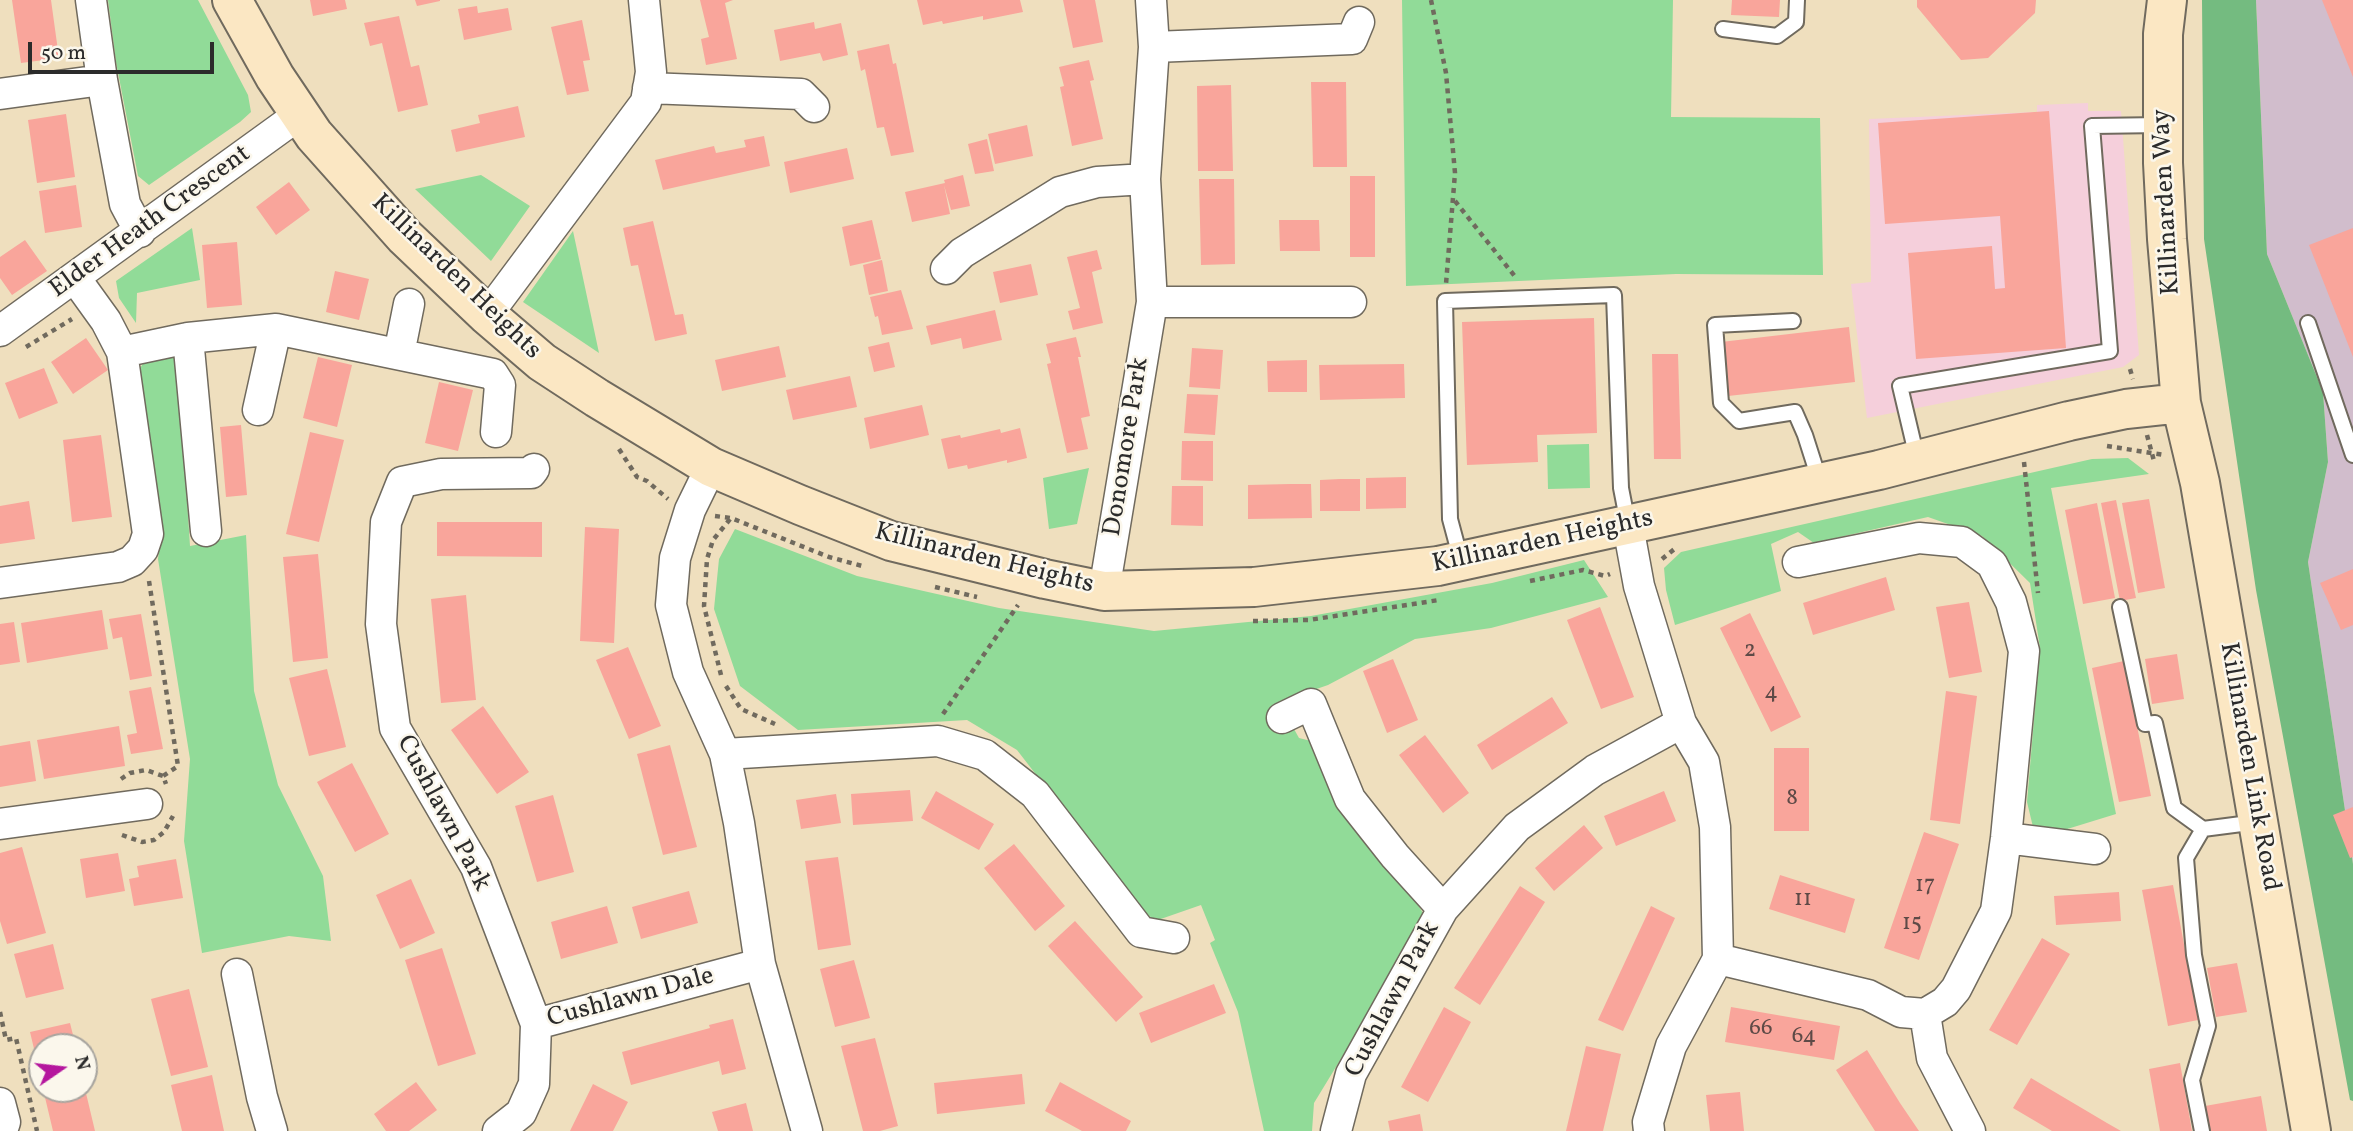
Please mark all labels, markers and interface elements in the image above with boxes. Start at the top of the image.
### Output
scale bar [32,28,217,72]
text: 50 m [41,39,86,68]
street label: Killinarden Way [2148,108,2188,296]
street label: Elder Heath Crescent [44,140,258,306]
street label: Killinarden Heights [363,189,547,367]
street label: Donomore Park [1098,355,1158,539]
street label: Killinarden Heights [1430,504,1656,582]
street label: Killinarden Heights [871,518,1097,602]
house number: 2 [1744,638,1756,666]
street label: Killinarden Link Road [2211,640,2285,894]
house number: 4 [1764,680,1778,708]
street label: Cushlawn Park [388,731,496,897]
house number: 8 [1786,786,1798,814]
house number: 17 [1915,873,1935,901]
house number: 11 [1794,887,1812,915]
house number: 15 [1902,911,1922,939]
street label: Cushlawn Park [1340,917,1448,1083]
street label: Cushlawn Dale [544,962,718,1036]
house number: 66 [1749,1016,1773,1044]
house number: 64 [1792,1024,1816,1052]
north arrow [28,1033,98,1103]
text: N [67,1054,96,1073]

